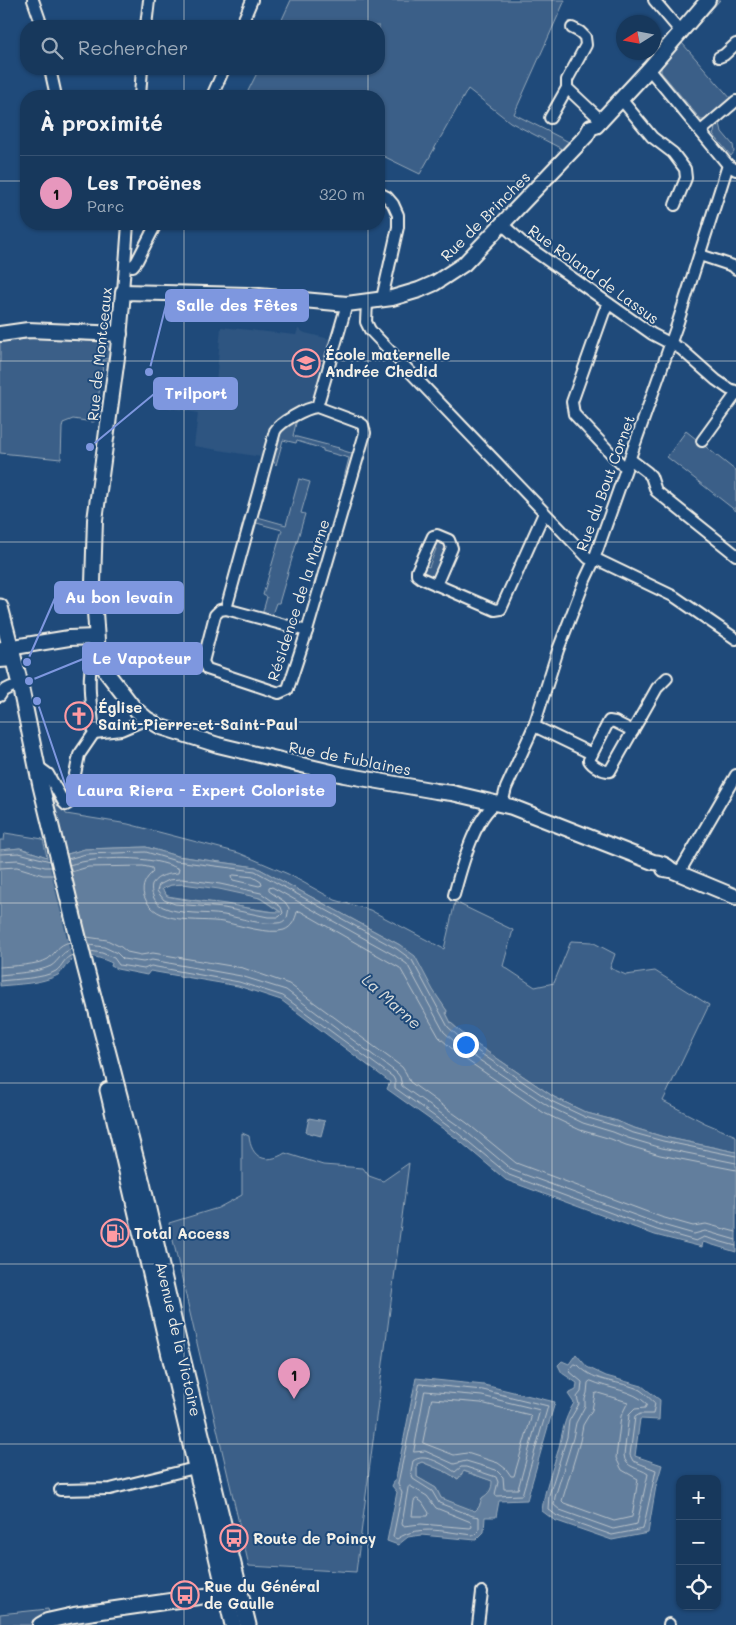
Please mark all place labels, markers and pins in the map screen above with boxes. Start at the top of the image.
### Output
callout: Salle des Fêtes [166,290,308,321]
place label: École maternelle Andrée Chedid [325,344,450,381]
school or university icon: École maternelle Andrée Chedid [291,348,321,378]
callout: Trilport [154,378,237,409]
callout: Au bon levain [55,582,183,613]
callout: Le Vapoteur [83,643,202,674]
place label: Église Saint-Pierre-et-Saint-Paul [98,697,298,734]
church icon: Église Saint-Pierre-et-Saint-Paul [64,701,94,731]
callout: Laura Riera - Expert Coloriste [67,775,335,806]
fuel station icon: Total Access [100,1218,130,1248]
place label: Total Access [134,1223,230,1243]
pin: 1 [278,1358,310,1399]
bus stop icon: Route de Poincy [219,1523,249,1553]
place label: Route de Poincy [253,1528,376,1548]
place label: Rue du Général de Gaulle [204,1576,320,1613]
bus stop icon: Rue du Général de Gaulle [170,1580,200,1610]

